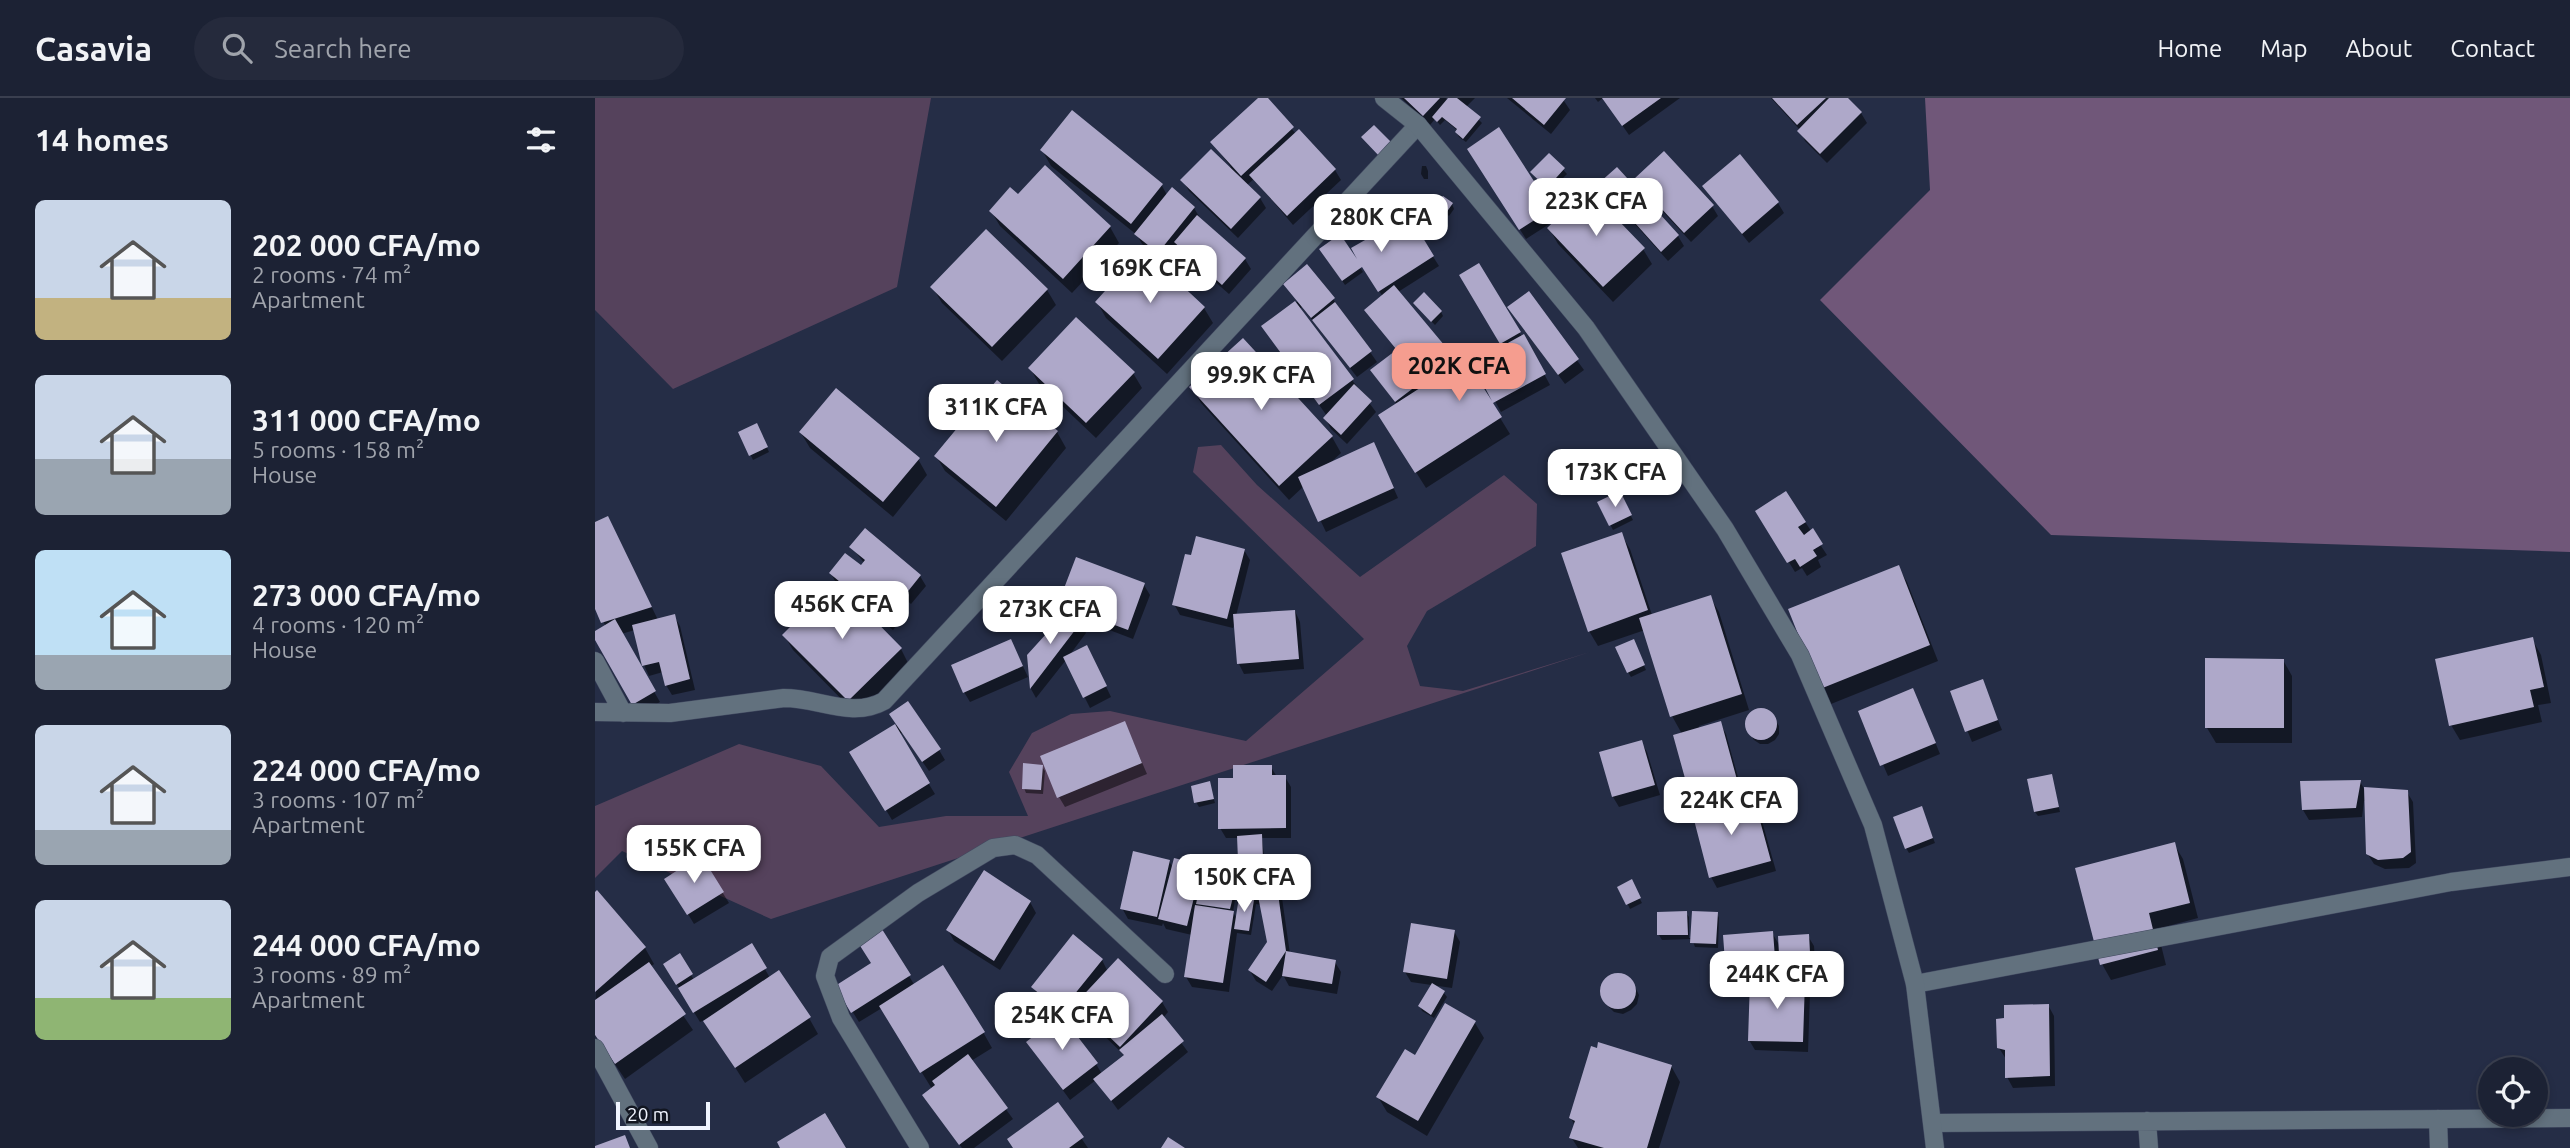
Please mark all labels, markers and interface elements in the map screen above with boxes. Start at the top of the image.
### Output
search box [194,17,684,80]
icon: search [218,29,256,67]
text: Casavia [35,30,152,67]
text: Search here [274,34,412,63]
text: Home [2157,35,2222,62]
text: Map [2260,35,2307,62]
text: About [2345,35,2412,62]
text: Contact [2450,35,2535,62]
icon: filters [522,121,560,159]
text: 14 homes [35,123,169,157]
pin: 223K CFA [1524,178,1668,238]
text: 223K CFA [1545,188,1647,213]
pin: 280K CFA [1309,194,1453,254]
text: 280K CFA [1330,204,1432,229]
icon: home [91,228,175,312]
text: 202 000 CFA/mo [252,228,481,262]
pin: 169K CFA [1078,246,1222,305]
text: 169K CFA [1099,255,1201,280]
text: 2 rooms · 74 m² [252,262,411,287]
text: Apartment [252,287,365,312]
pin: 202K CFA [1387,344,1531,403]
pin: 99.9K CFA [1181,352,1341,412]
text: 202K CFA [1408,353,1510,378]
text: 99.9K CFA [1207,362,1315,387]
pin: 311K CFA [924,384,1068,444]
text: 311K CFA [945,394,1047,419]
icon: home [91,403,175,487]
text: 311 000 CFA/mo [252,403,481,437]
text: 5 rooms · 158 m² [252,437,424,462]
pin: 173K CFA [1543,450,1687,509]
text: 173K CFA [1564,459,1666,484]
text: House [252,462,317,487]
icon: home [91,578,175,662]
text: 273 000 CFA/mo [252,578,481,612]
pin: 456K CFA [770,582,914,641]
pin: 273K CFA [978,587,1122,646]
text: 456K CFA [791,591,893,616]
text: 273K CFA [999,596,1101,621]
text: 4 rooms · 120 m² [252,612,424,637]
text: House [252,637,317,662]
icon: home [91,753,175,837]
text: 224 000 CFA/mo [252,753,481,787]
pin: 224K CFA [1659,778,1803,837]
text: 3 rooms · 107 m² [252,787,424,812]
text: 224K CFA [1680,787,1782,812]
text: Apartment [252,812,365,837]
pin: 155K CFA [622,826,766,885]
text: 155K CFA [643,835,745,860]
pin: 150K CFA [1172,854,1316,914]
text: 150K CFA [1193,864,1295,889]
icon: home [91,928,175,1012]
text: 244 000 CFA/mo [252,928,481,962]
pin: 244K CFA [1705,951,1849,1011]
text: 244K CFA [1726,961,1828,986]
text: 3 rooms · 89 m² [252,962,411,987]
text: Apartment [252,987,365,1012]
pin: 254K CFA [990,992,1134,1052]
text: 254K CFA [1011,1002,1113,1027]
map controls [2478,1057,2548,1127]
button: locate [2478,1057,2548,1127]
scale bar [616,1099,711,1131]
text: 20 m [627,1103,669,1125]

